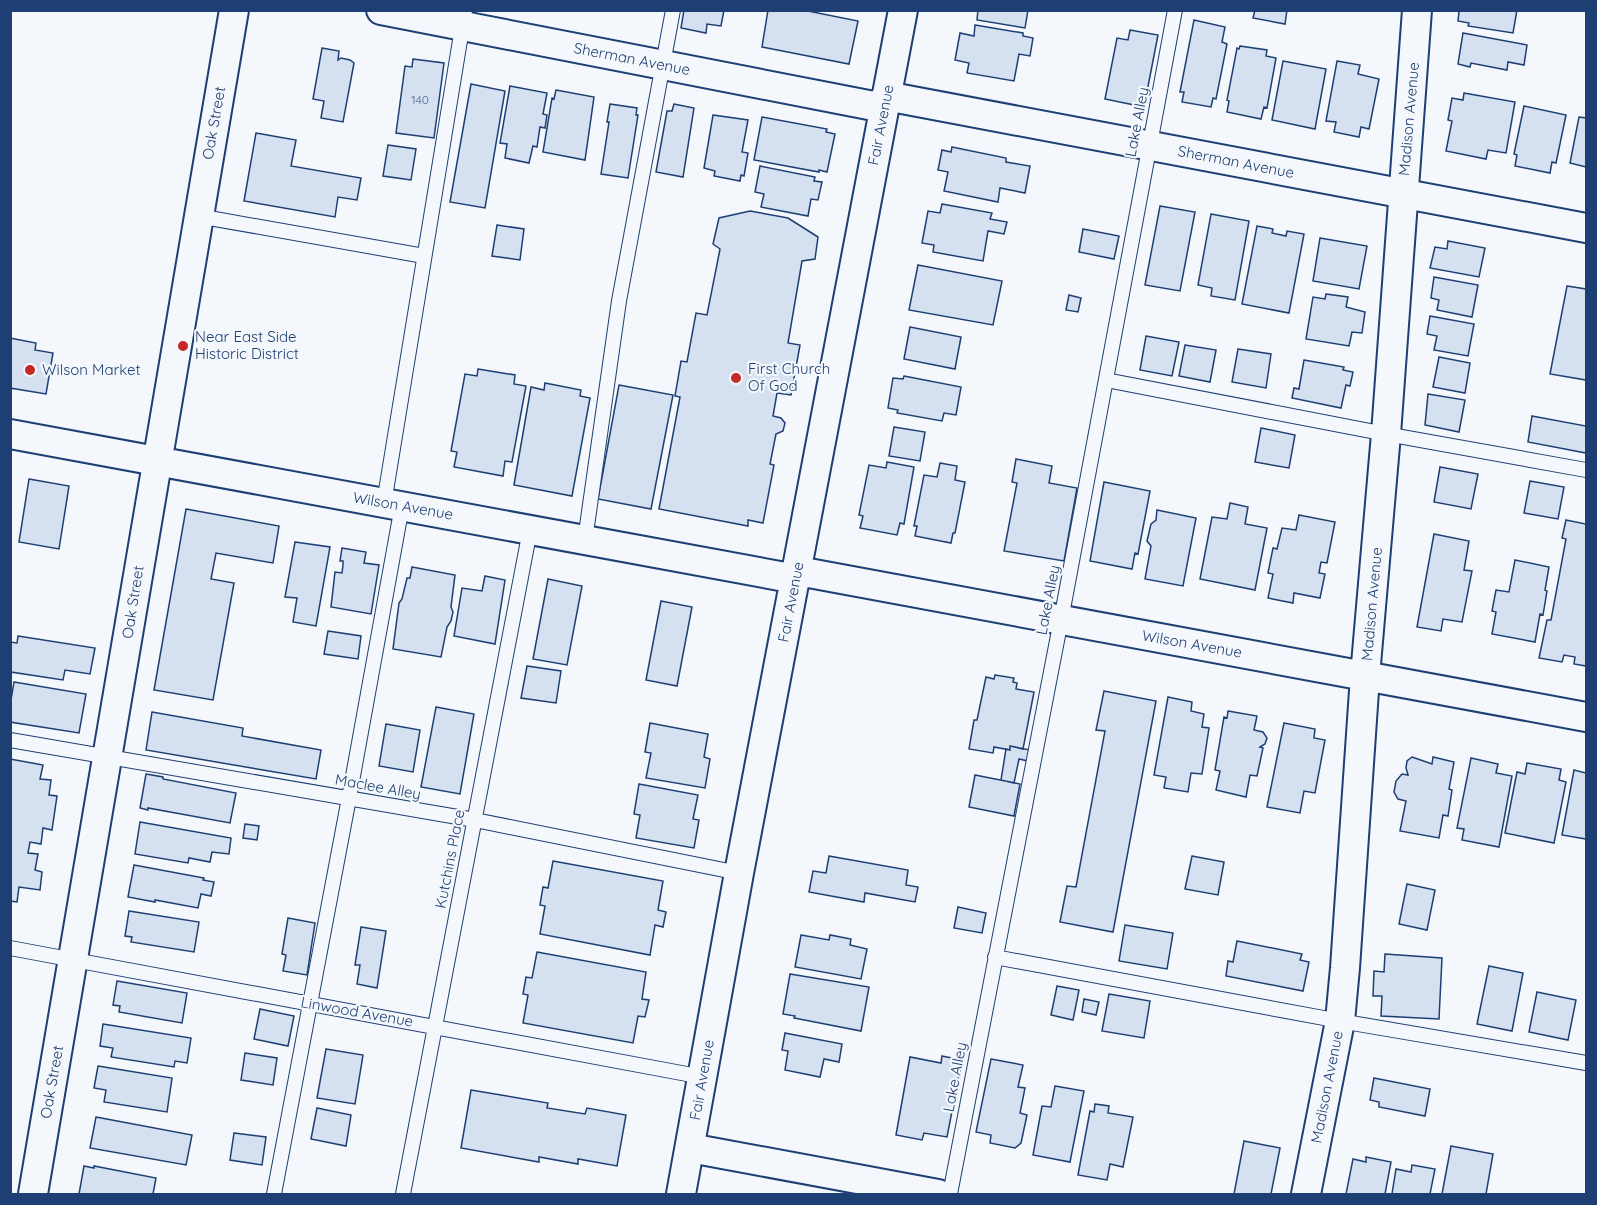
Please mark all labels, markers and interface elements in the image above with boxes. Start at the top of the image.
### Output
street label: Sherman Avenue [572,38,692,79]
street label: Madison Avenue [1394,61,1423,177]
street label: Fair Avenue [863,83,898,167]
street label: Oak Street [198,85,229,161]
street label: Lake Alley [1120,85,1153,158]
house number: 140 [411,92,429,107]
street label: Sherman Avenue [1176,141,1296,182]
place label: Near East Side Historic District [195,327,299,363]
marker: Near East Side Historic District [176,339,190,353]
place label: First Church Of God [748,359,830,395]
place label: Wilson Market [42,360,141,379]
marker: Wilson Market [23,363,37,377]
marker: First Church Of God [729,371,743,385]
street label: Wilson Avenue [352,487,455,524]
street label: Madison Avenue [1357,546,1386,662]
street label: Fair Avenue [773,560,808,644]
street label: Lake Alley [1031,563,1064,636]
street label: Oak Street [117,564,148,640]
street label: Wilson Avenue [1141,625,1244,662]
street label: Maclee Alley [334,770,423,803]
street label: Kutchins Place [431,808,468,910]
street label: Linwood Avenue [299,992,415,1031]
street label: Madison Avenue [1306,1029,1347,1145]
street label: Fair Avenue [685,1038,718,1122]
street label: Lake Alley [938,1040,971,1113]
street label: Oak Street [36,1044,67,1120]

